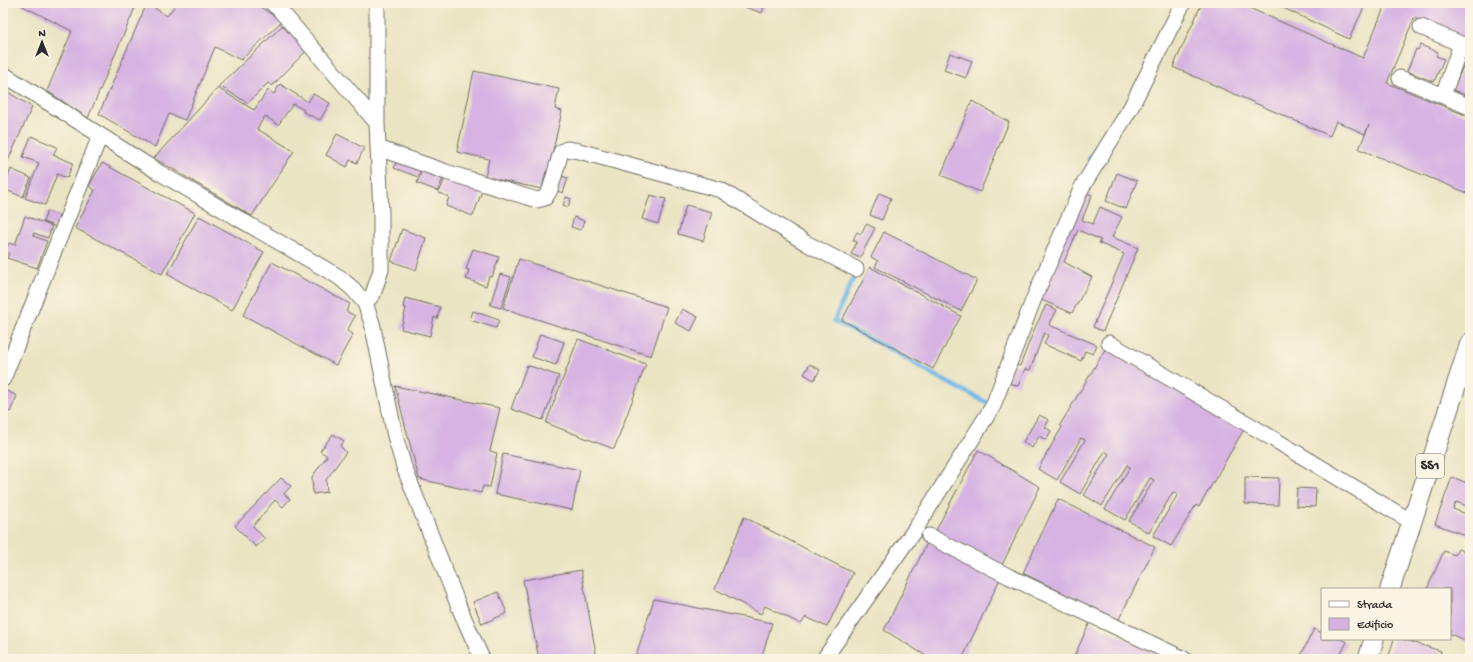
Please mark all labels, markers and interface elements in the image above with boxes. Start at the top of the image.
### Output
north arrow [22,22,62,62]
text: N [38,28,46,40]
road number: SS1 [1416,454,1444,478]
legend [1321,588,1451,640]
text: Strada [1357,599,1392,613]
text: Edificio [1357,619,1393,633]

